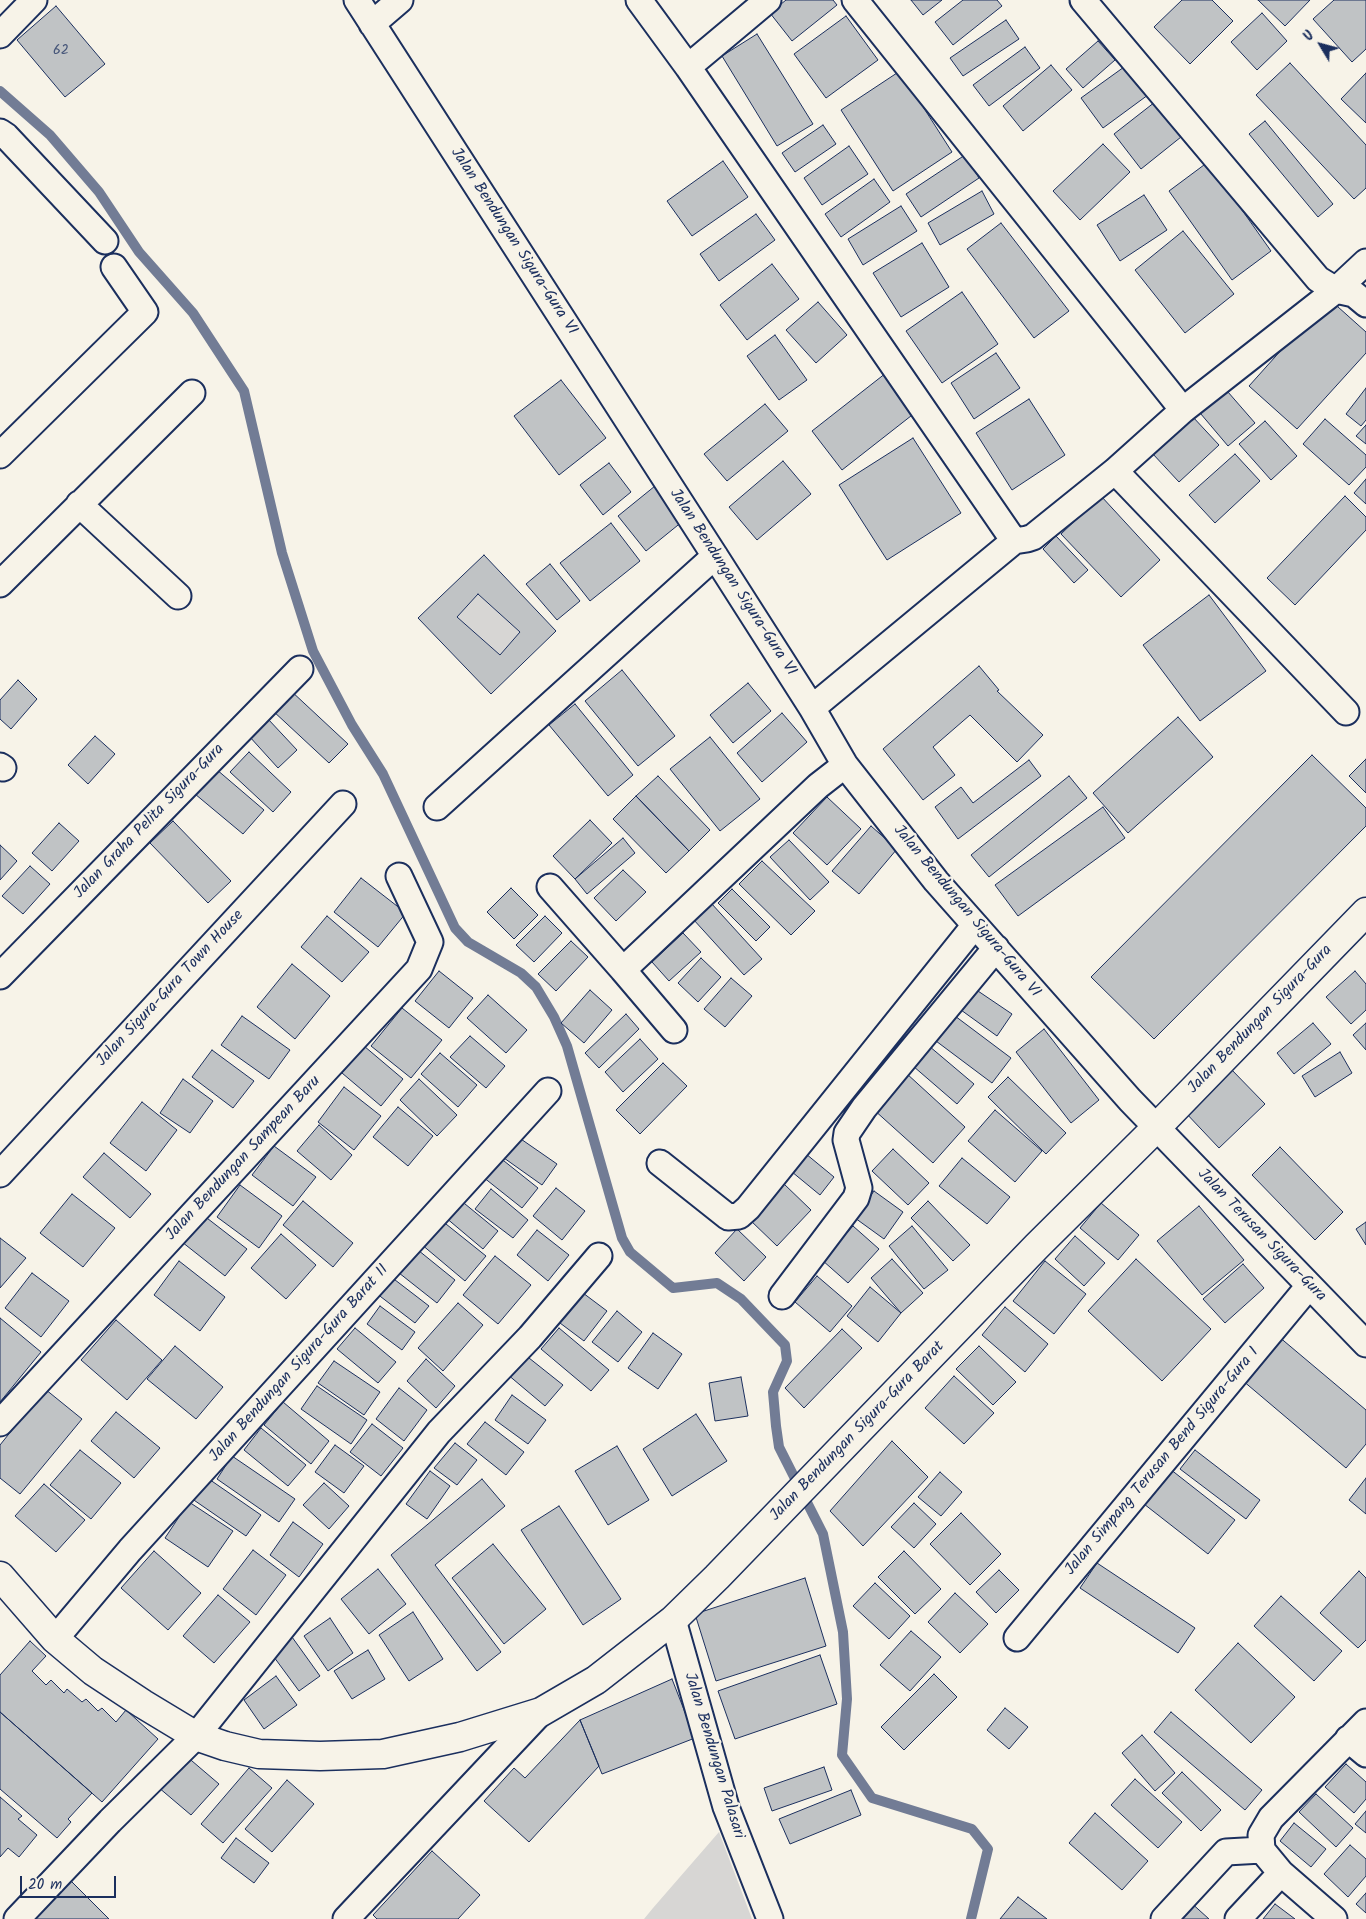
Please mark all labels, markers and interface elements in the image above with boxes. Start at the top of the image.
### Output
north arrow [1296,20,1346,70]
text: U [1298,26,1320,46]
house number: 62 [53,44,69,60]
street label: Jalan Bendungan Sigura-Gura VI [445,145,581,339]
street label: Jalan Bendungan Sigura-Gura VI [664,486,800,680]
street label: Jalan Graha Pelita Sigura-Gura [71,740,229,904]
street label: Jalan Bendungan Sigura-Gura VI [888,822,1044,1002]
street label: Jalan Sigura-Gura Town House [93,907,249,1071]
street label: Jalan Bendungan Sigura-Gura [1185,942,1337,1098]
street label: Jalan Bendungan Sampean Baru [163,1073,325,1245]
street label: Jalan Terusan Sigura-Gura [1192,1166,1330,1306]
street label: Jalan Bendungan Sigura-Gura Barat II [206,1261,394,1467]
street label: Jalan Bendungan Sigura-Gura Barat [767,1338,949,1526]
street label: Jalan Simpang Terusan Bend Sigura-Gura I [1062,1344,1264,1580]
street label: Jalan Bendungan Palasari [679,1671,747,1841]
scale bar [22,1866,119,1898]
text: 20 m [28,1873,62,1897]

